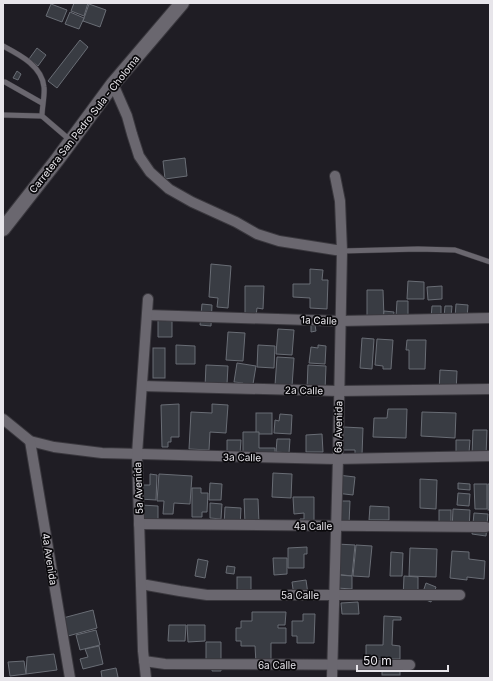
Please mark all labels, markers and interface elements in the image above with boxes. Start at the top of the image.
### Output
street label: Carretera San Pedro Sula - Choloma [26,53,142,195]
street label: 1a Calle [301,313,337,327]
street label: 2a Calle [285,384,323,396]
street label: 6a Avenida [332,401,344,453]
street label: 3a Calle [223,451,261,463]
street label: 5a Avenida [131,462,145,514]
street label: 4a Calle [294,520,332,532]
street label: 4a Avenida [40,532,60,586]
street label: 5a Calle [281,589,319,601]
scale bar [357,647,448,673]
text: 50 m [363,653,392,668]
street label: 6a Calle [258,659,296,671]

